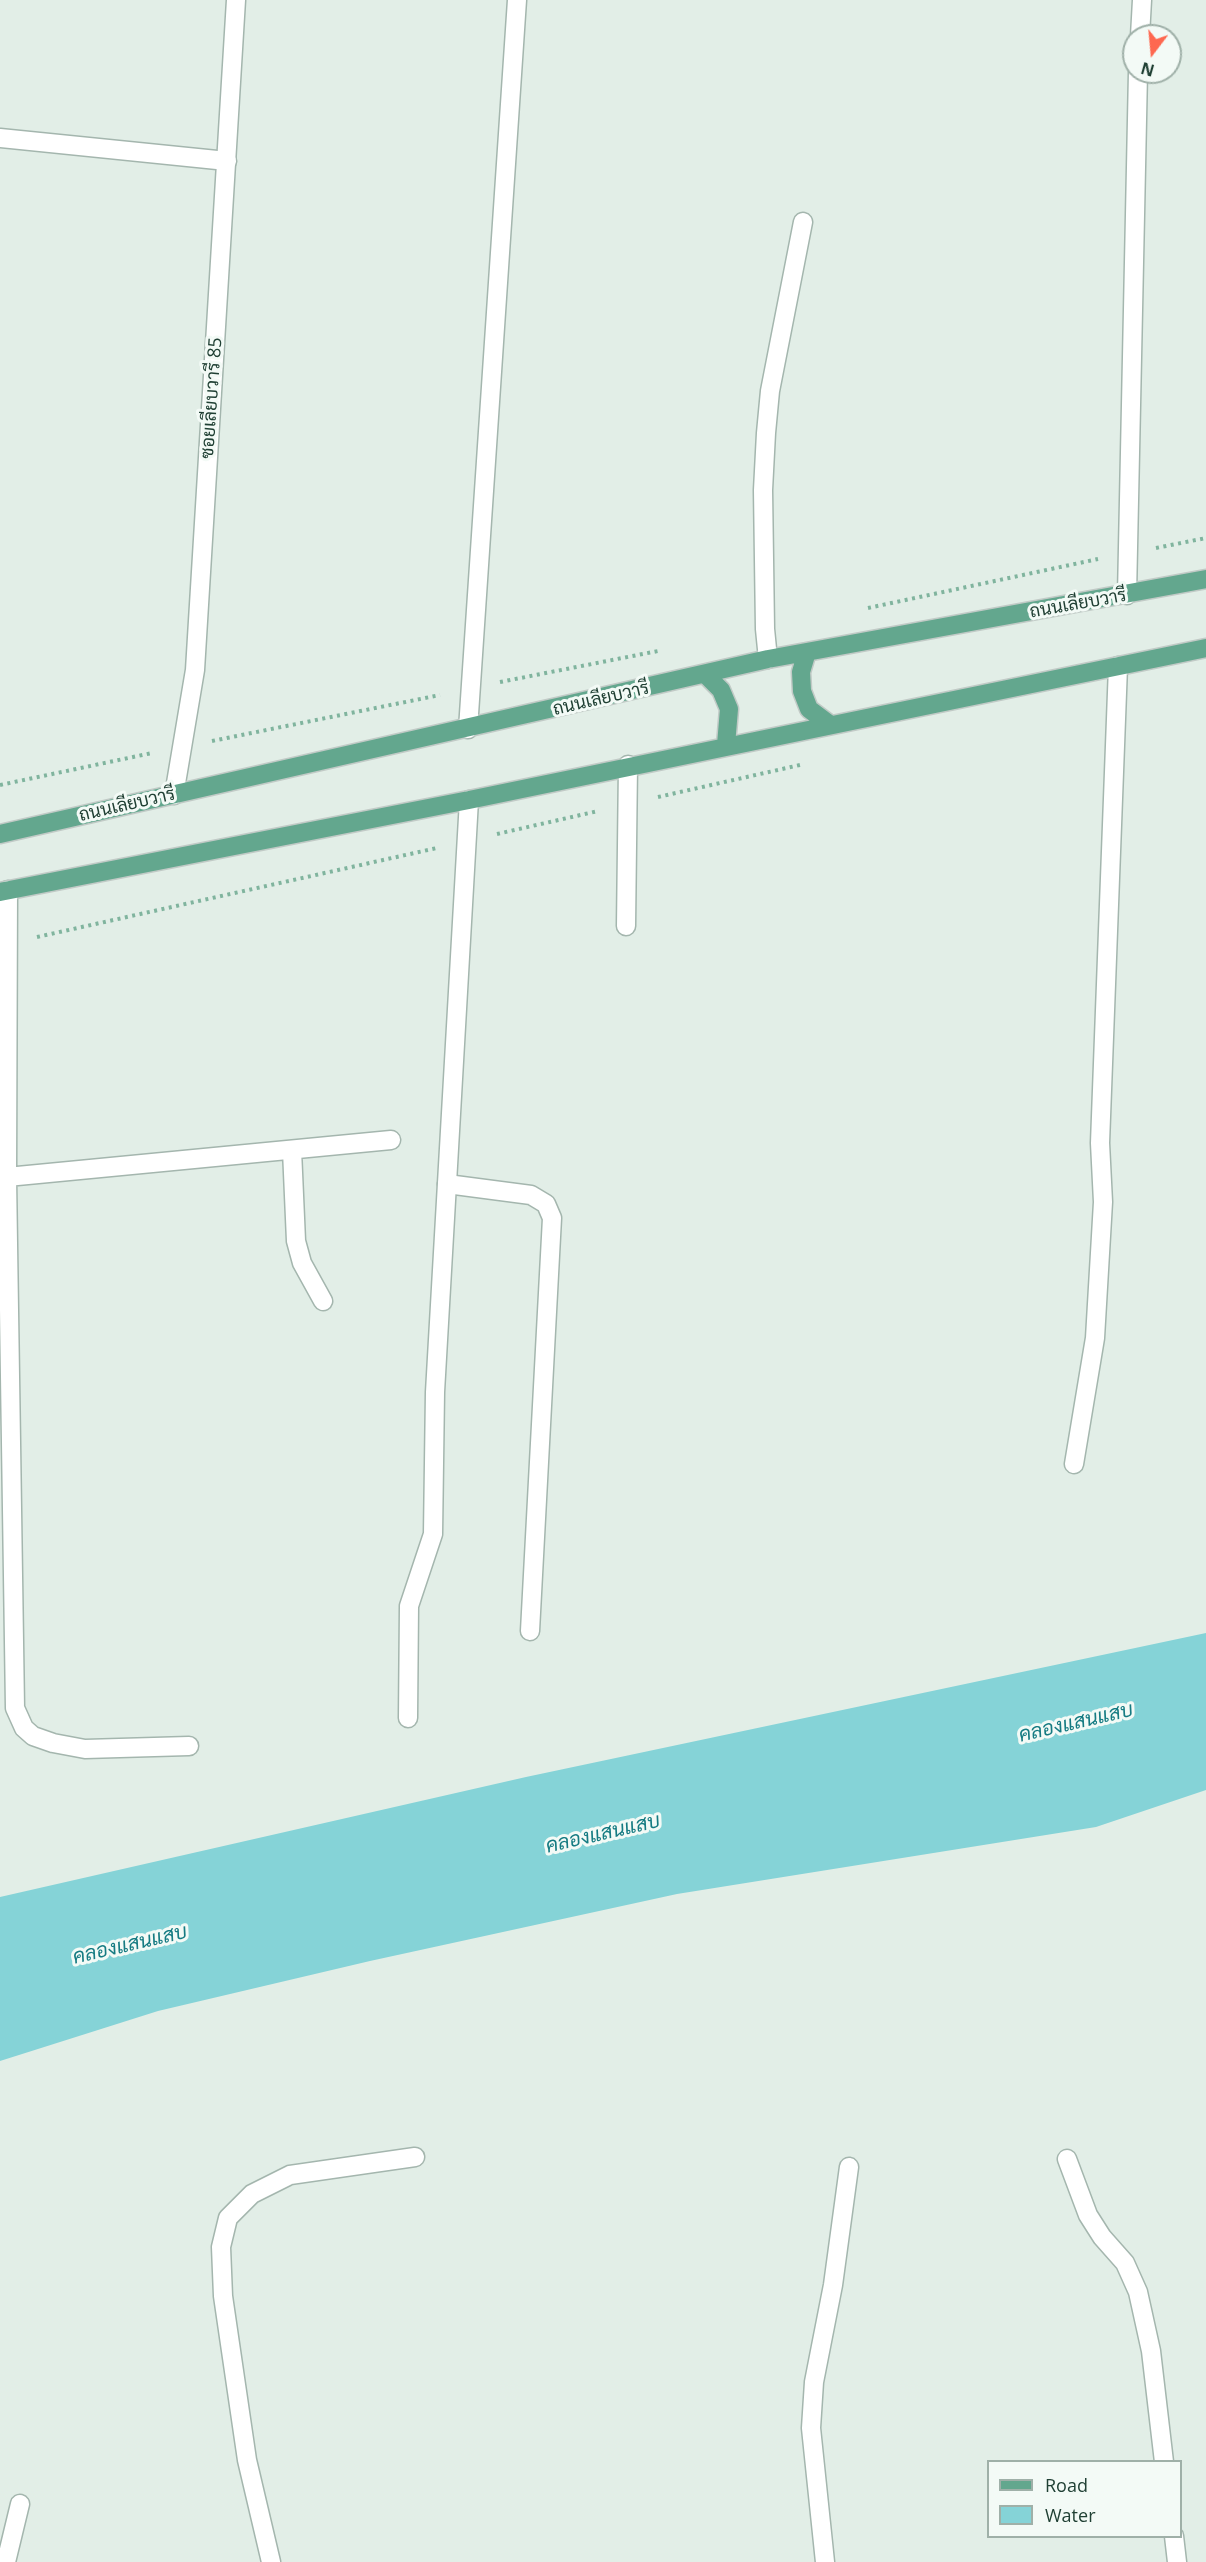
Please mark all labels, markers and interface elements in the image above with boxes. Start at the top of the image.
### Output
north arrow [1122,24,1182,84]
text: N [1138,57,1157,82]
street label: ซอยเลียบวารี 85 [197,336,227,460]
street label: ถนนเลียบวารี [1028,585,1128,623]
street label: ถนนเลียบวารี [551,677,651,721]
street label: ถนนเลียบวารี [77,783,177,827]
water label: คลองแสนแสบ [1017,1698,1135,1748]
water label: คลองแสนแสบ [544,1809,662,1859]
water label: คลองแสนแสบ [71,1920,189,1970]
legend [987,2460,1182,2538]
text: Road [1045,2473,1088,2497]
text: Water [1045,2503,1096,2527]

